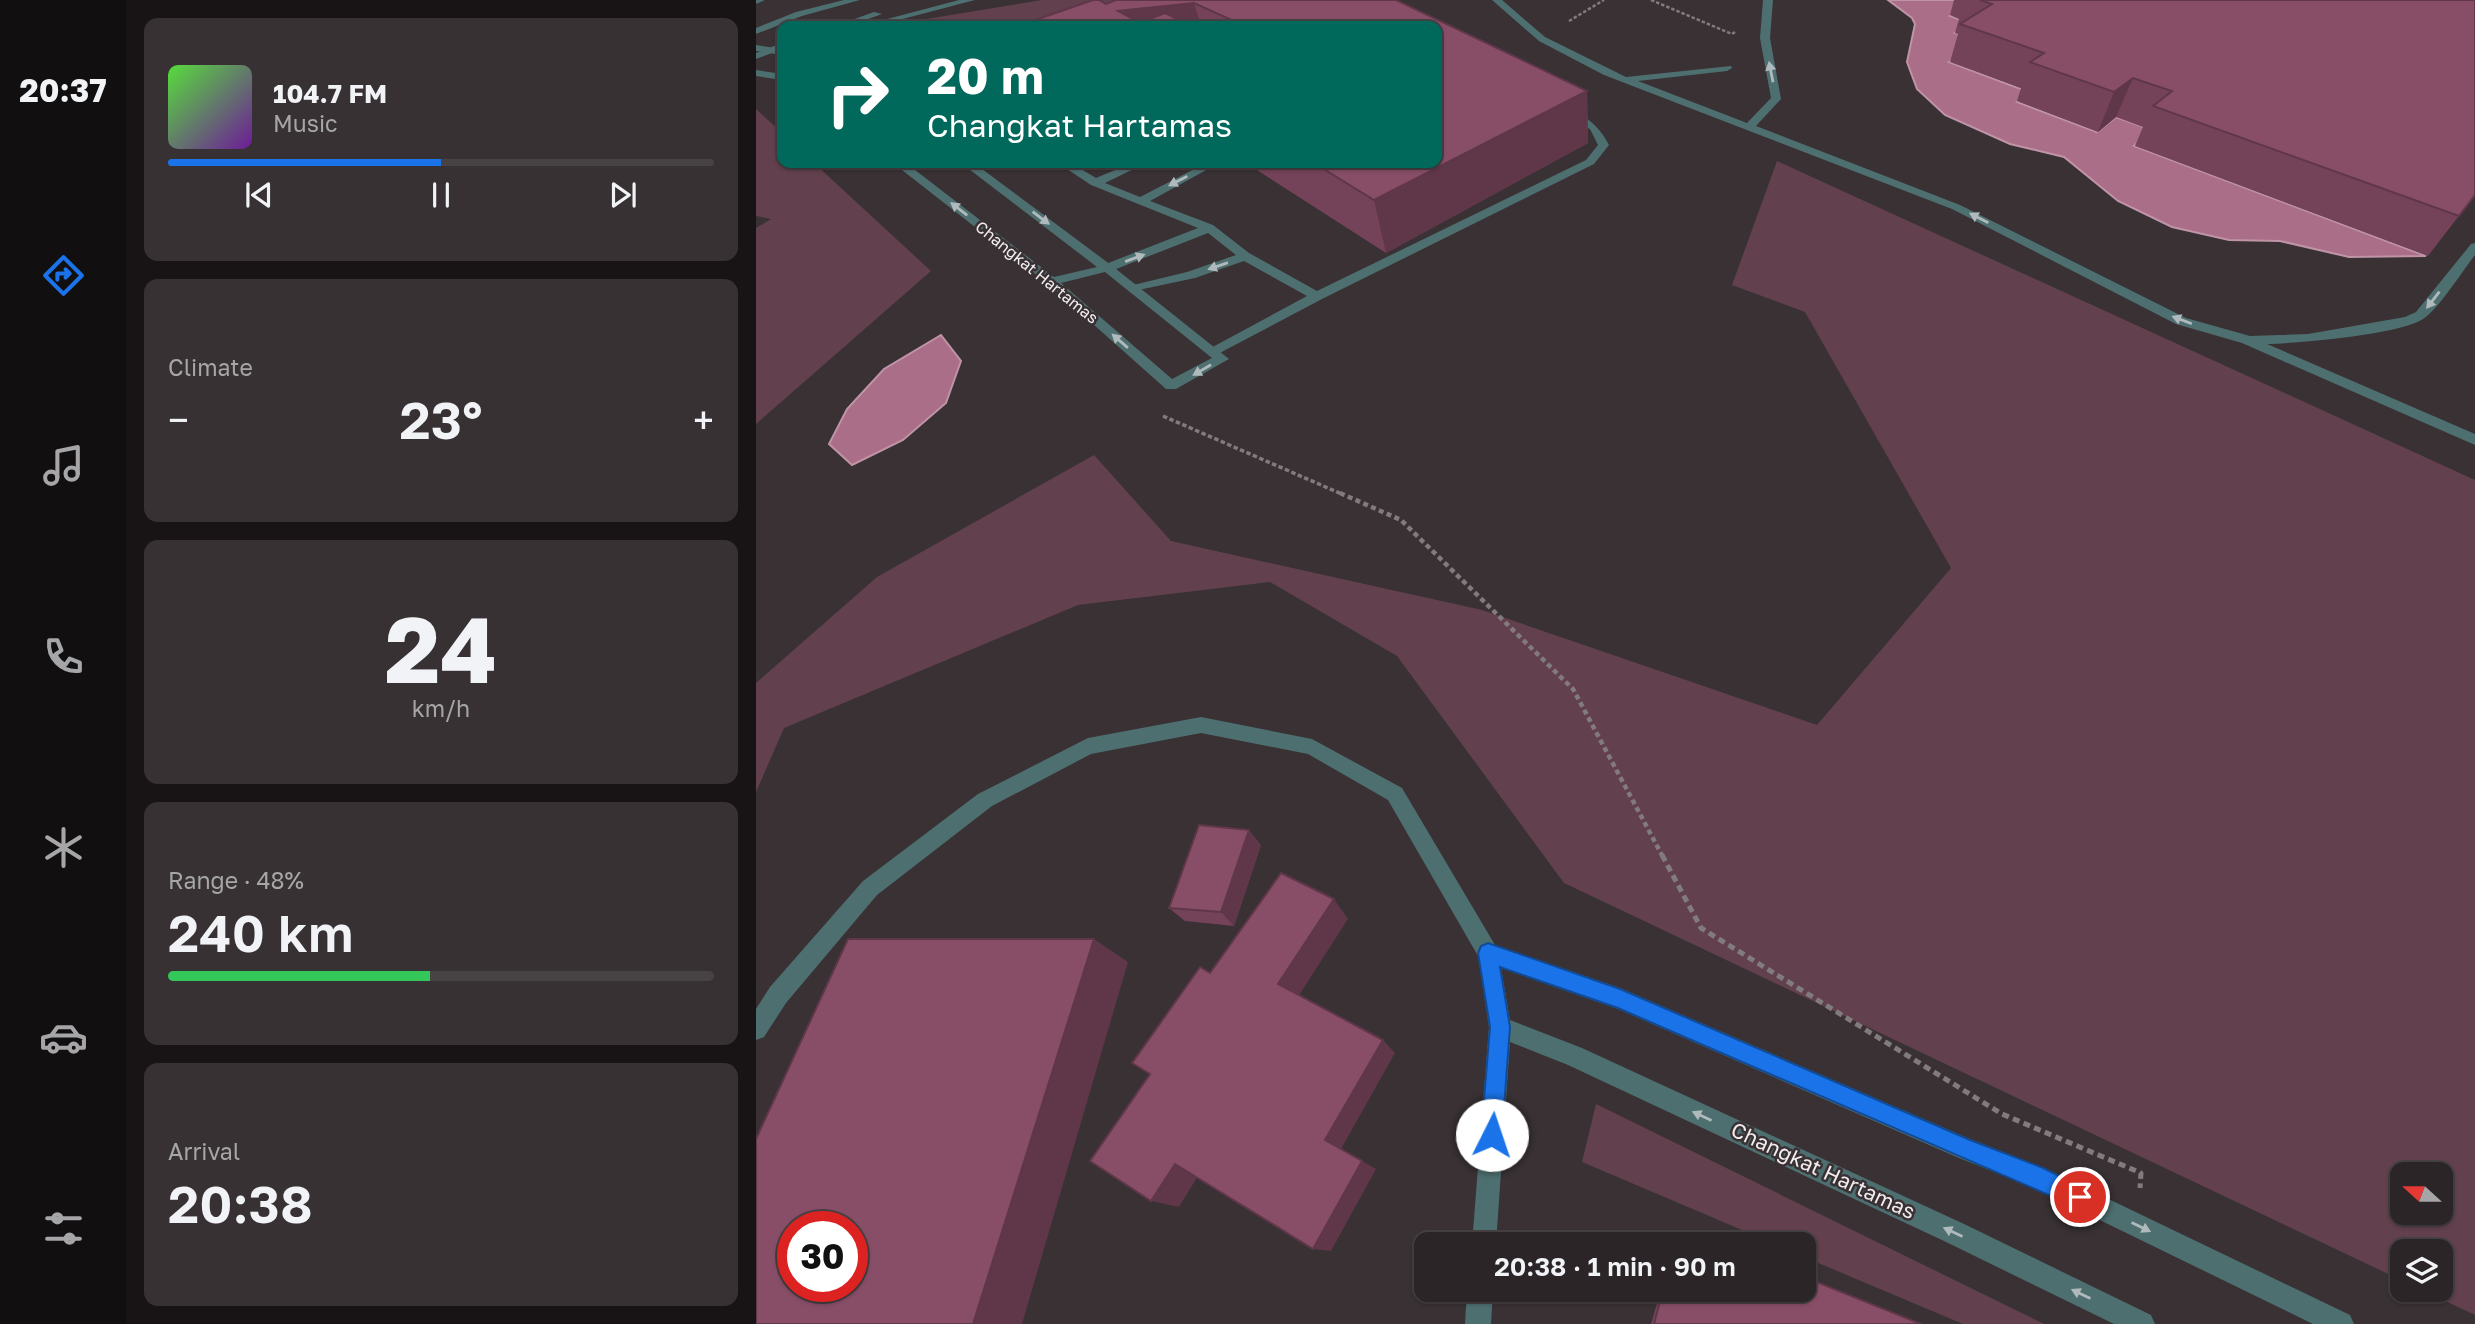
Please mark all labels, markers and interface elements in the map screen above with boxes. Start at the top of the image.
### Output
text: 20 m [927,46,1044,105]
icon: right [812,49,903,140]
one-way arrow [1765,61,1776,83]
text: 20:37 [19,71,107,109]
text: 104.7 FM [273,78,387,109]
text: Changkat Hartamas [927,106,1232,144]
text: Music [273,109,338,137]
icon: previous [240,176,278,214]
icon: pause [422,176,460,214]
icon: next [604,176,642,214]
one-way arrow [1168,176,1188,187]
one-way arrow [950,203,968,217]
one-way arrow [1032,211,1050,225]
one-way arrow [1969,213,1989,224]
street label: Changkat Hartamas [971,216,1103,328]
icon: directions [39,251,88,300]
one-way arrow [1125,252,1146,263]
one-way arrow [1208,261,1229,272]
one-way arrow [2426,292,2441,309]
one-way arrow [2171,315,2192,326]
one-way arrow [1111,333,1129,349]
text: Climate [168,353,253,381]
one-way arrow [1192,364,1211,377]
text: 23° [400,388,482,450]
text: − [168,397,189,442]
text: + [693,397,714,442]
icon: music [39,441,88,490]
text: 24 [385,594,497,703]
icon: phone [39,632,88,681]
text: km/h [412,694,470,722]
icon: climate [39,823,88,872]
text: Range · 48% [168,866,304,894]
text: 240 km [168,901,353,963]
icon: car [39,1013,88,1062]
position arrow [1455,1098,1529,1172]
one-way arrow [1692,1110,1713,1121]
street label: Changkat Hartamas [1727,1116,1920,1224]
text: Arrival [168,1137,240,1165]
north arrow [2390,1162,2454,1225]
map controls [2390,1162,2453,1302]
pin [2050,1167,2110,1227]
text: 20:38 [168,1172,313,1234]
icon: arrive [2061,1178,2099,1216]
icon: filters [39,1204,88,1253]
speed limit sign: 30 [777,1211,868,1302]
one-way arrow [2131,1221,2151,1233]
one-way arrow [1943,1226,1963,1237]
button: layers [2390,1239,2453,1302]
text: 20:38 · 1 min · 90 m [1494,1251,1736,1282]
one-way arrow [2071,1288,2091,1299]

